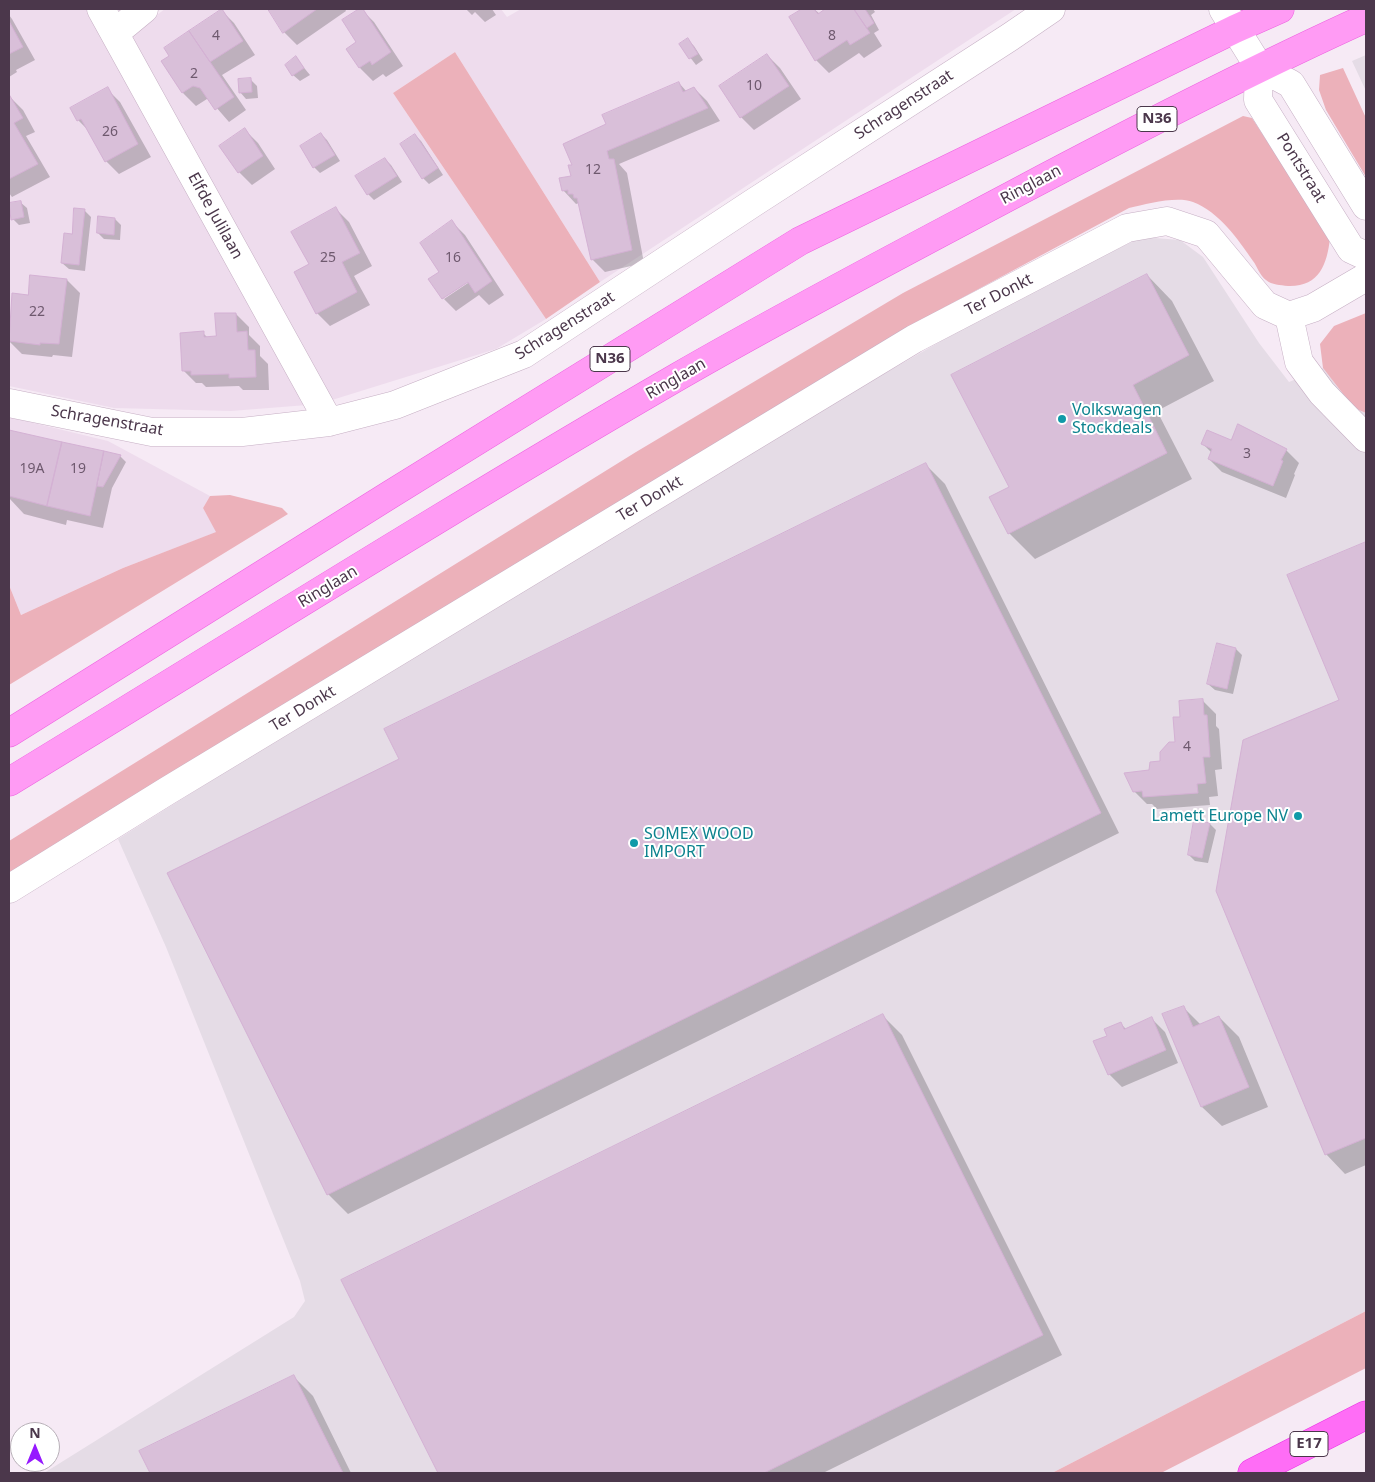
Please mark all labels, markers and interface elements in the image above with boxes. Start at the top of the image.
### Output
house number: 4 [212,28,220,44]
house number: 8 [828,28,836,44]
house number: 2 [190,66,198,82]
street label: Schragenstraat [851,66,957,144]
house number: 10 [746,78,762,94]
road number: N36 [1137,106,1177,132]
house number: 26 [102,124,118,140]
street label: Pontstraat [1272,130,1330,206]
street label: Ringlaan [997,161,1065,209]
house number: 12 [585,162,601,178]
street label: Elfde Julilaan [183,169,247,263]
house number: 25 [320,250,336,266]
house number: 16 [445,250,461,266]
street label: Ter Donkt [962,270,1036,320]
street label: Schragenstraat [512,288,618,364]
house number: 22 [29,304,45,320]
road number: N36 [590,346,630,372]
street label: Ringlaan [643,354,709,404]
place label: Volkswagen Stockdeals [1072,400,1162,438]
street label: Schragenstraat [49,402,165,440]
marker: Volkswagen Stockdeals [1056,413,1068,425]
house number: 3 [1243,446,1251,462]
house number: 19A [20,461,44,477]
house number: 19 [70,461,86,477]
street label: Ter Donkt [614,472,686,526]
street label: Ringlaan [295,562,361,612]
street label: Ter Donkt [267,682,339,736]
house number: 4 [1183,739,1191,755]
place label: Lamett Europe NV [1151,806,1288,826]
marker: Lamett Europe NV [1292,810,1304,822]
place label: SOMEX WOOD IMPORT [644,824,754,862]
marker: SOMEX WOOD IMPORT [628,837,640,849]
north arrow [10,1422,60,1472]
text: N [29,1423,41,1442]
road number: E17 [1290,1432,1328,1456]

